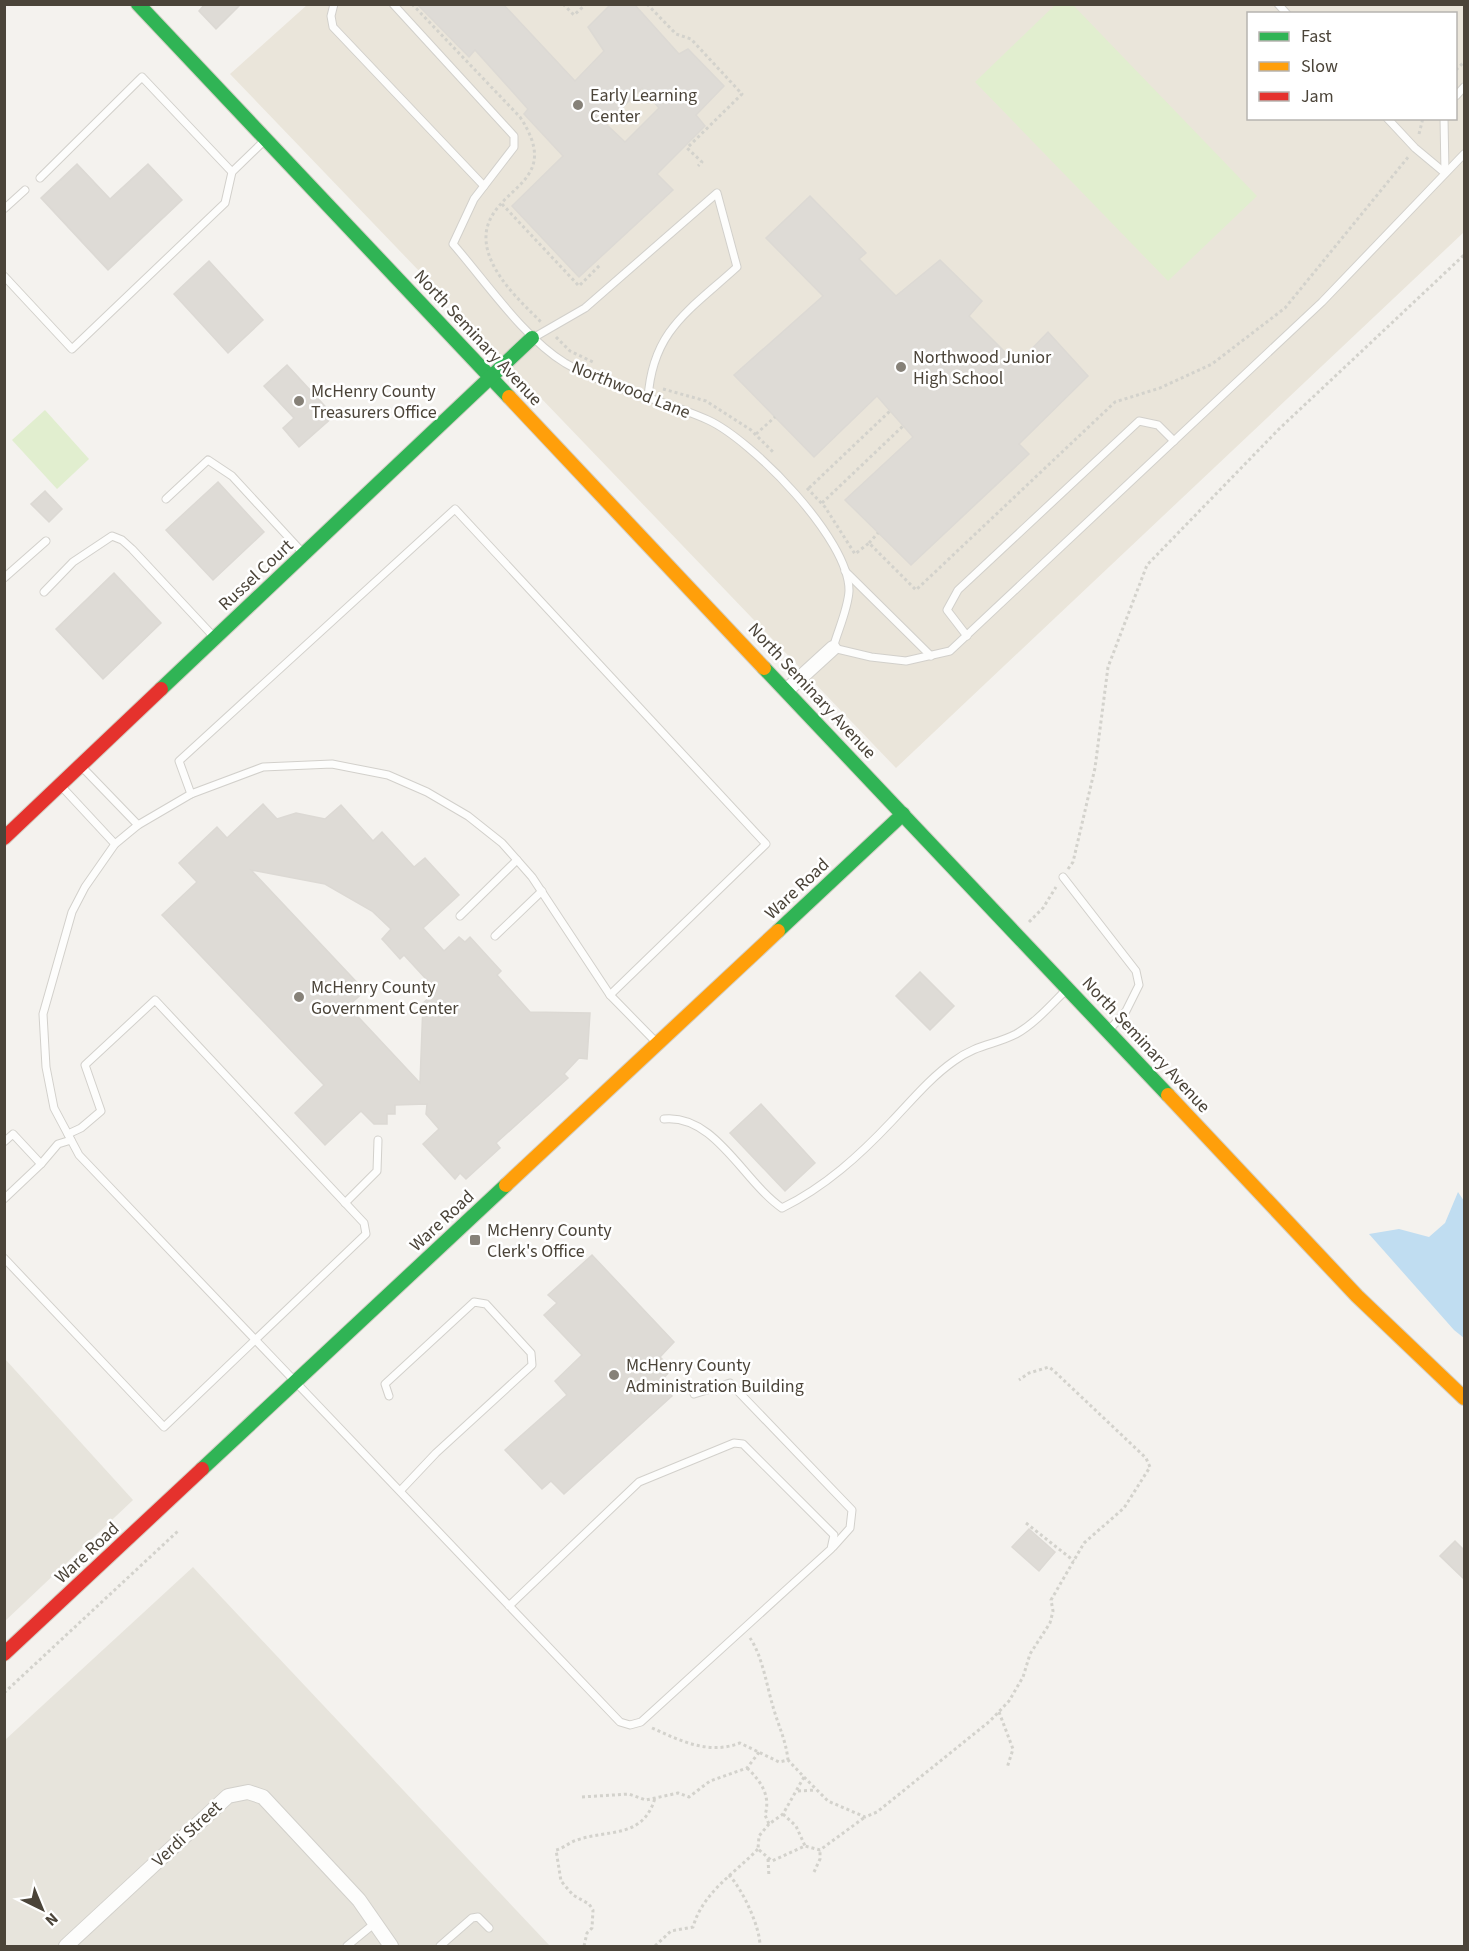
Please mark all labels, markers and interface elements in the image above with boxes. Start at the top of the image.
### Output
legend [1247,12,1457,120]
text: Fast [1301,24,1332,49]
text: Slow [1301,54,1338,79]
place label: Early Learning Center [590,83,697,129]
text: Jam [1301,84,1334,109]
marker: Early Learning Center [571,98,585,112]
street label: North Seminary Avenue [408,264,548,412]
place label: Northwood Junior High School [913,345,1052,391]
street label: Northwood Lane [568,355,694,425]
marker: Northwood Junior High School [894,360,908,374]
place label: McHenry County Treasurers Office [311,379,437,425]
marker: McHenry County Treasurers Office [292,394,306,408]
street label: Russel Court [213,534,299,616]
street label: North Seminary Avenue [742,617,882,765]
street label: Ware Road [759,853,835,925]
street label: North Seminary Avenue [1076,971,1216,1119]
place label: McHenry County Government Center [311,975,459,1021]
marker: McHenry County Government Center [292,990,306,1004]
street label: Ware Road [404,1185,480,1257]
place label: McHenry County Clerk's Office [487,1218,612,1264]
marker: McHenry County Clerk's Office [468,1233,482,1247]
place label: McHenry County Administration Building [626,1353,804,1399]
marker: McHenry County Administration Building [607,1368,621,1382]
street label: Ware Road [49,1517,125,1589]
street label: Verdi Street [147,1795,227,1873]
north arrow [12,1879,72,1939]
text: N [40,1908,63,1931]

